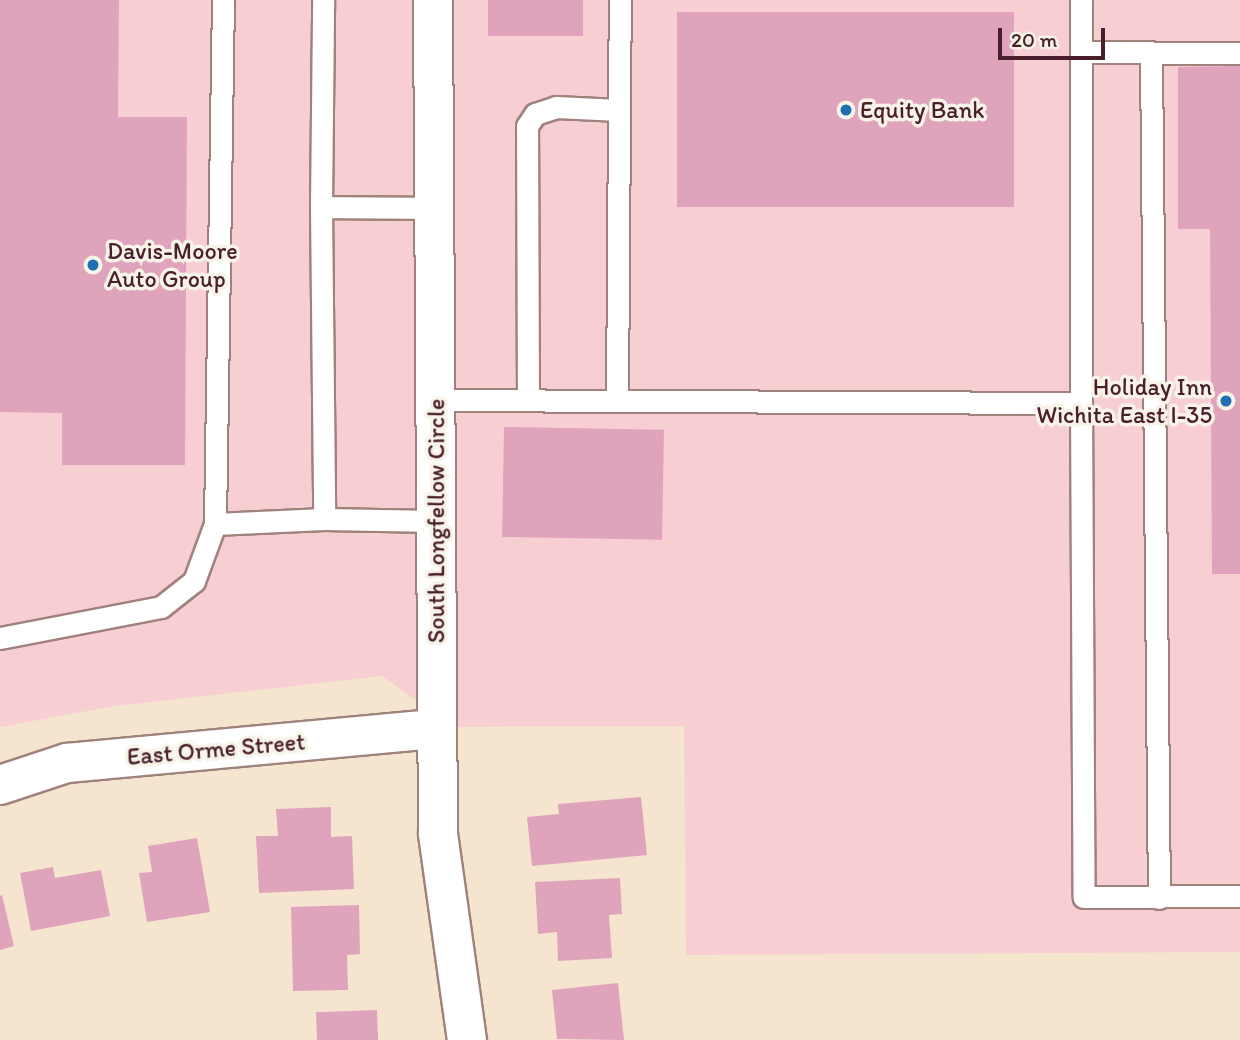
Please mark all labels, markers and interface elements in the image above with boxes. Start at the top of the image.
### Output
scale bar [1002,14,1109,58]
text: 20 m [1011,27,1057,52]
place label: Equity Bank [860,96,984,124]
marker: Equity Bank [838,102,854,118]
place label: Davis-Moore Auto Group [107,237,238,293]
marker: Davis-Moore Auto Group [85,257,101,273]
place label: Holiday Inn Wichita East I-35 [1034,373,1212,429]
marker: Holiday Inn Wichita East I-35 [1218,393,1234,409]
street label: South Longfellow Circle [422,399,450,643]
street label: East Orme Street [126,727,306,771]

